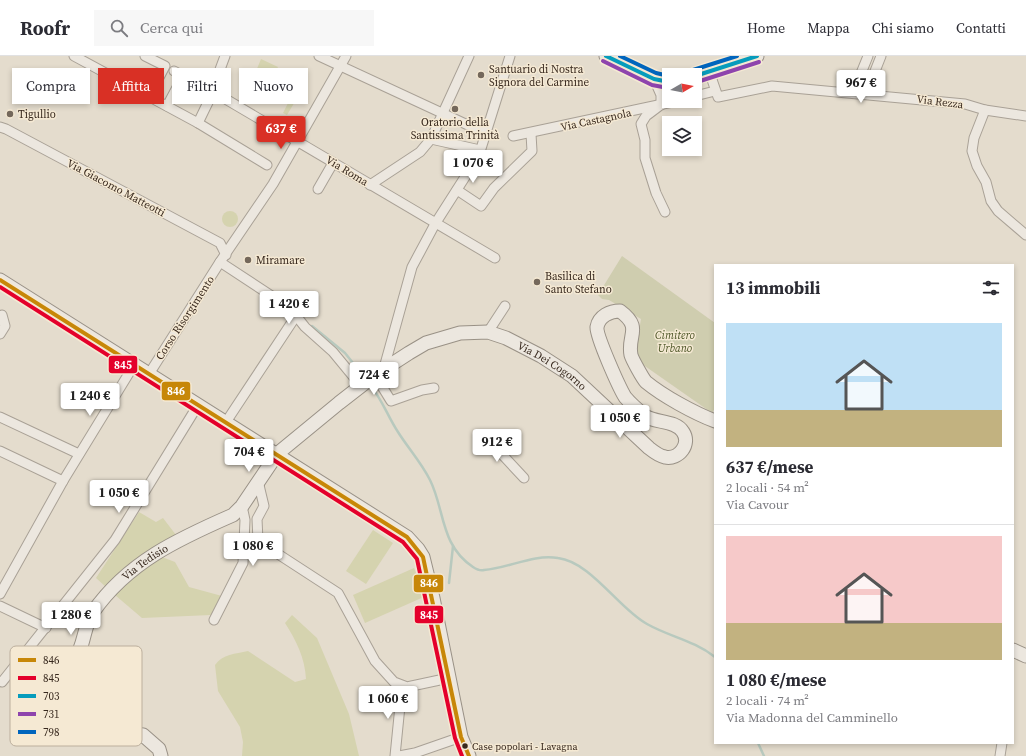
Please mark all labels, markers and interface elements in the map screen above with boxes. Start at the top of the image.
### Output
search box [94,10,374,46]
text: Roofr [20,15,70,41]
icon: search [108,17,130,39]
text: Cerca qui [140,17,203,38]
text: Home [747,18,785,38]
text: Mappa [807,18,850,38]
text: Chi siamo [872,18,934,38]
text: Contatti [956,18,1006,38]
place label: Santuario di Nostra Signora del Carmine [489,62,590,90]
chip: Compra [12,68,90,104]
chip: Affitta [98,68,164,104]
chip: Filtri [172,68,231,104]
chip: Nuovo [239,68,308,104]
north arrow [662,68,702,108]
map controls [662,68,702,156]
marker: Santuario di Nostra Signora del Carmine [476,70,486,80]
pin: 967 € [833,70,889,104]
text: 967 € [846,74,876,91]
street label: Via Rezza [916,92,965,112]
marker: Oratorio della Santissima Trinità [450,104,460,114]
street label: Via Castagnola [559,105,633,135]
place label: Tigullio [18,107,56,122]
marker: Tigullio [5,109,15,119]
place label: Oratorio della Santissima Trinità [411,115,500,143]
pin: 637 € [253,116,309,150]
button: layers [662,116,702,156]
text: 637 € [266,120,296,137]
pin: 1 070 € [436,150,510,184]
street label: Via Roma [323,152,371,190]
text: 1 070 € [453,154,493,171]
street label: Via Giacomo Matteotti [64,156,168,220]
place label: Miramare [256,253,305,268]
marker: Miramare [243,255,253,265]
place label: Basilica di Santo Stefano [545,269,612,297]
street label: Corso Risorgimento [152,273,218,363]
text: 13 immobili [726,276,820,300]
marker: Basilica di Santo Stefano [532,277,542,287]
icon: filters [980,277,1002,299]
pin: 1 420 € [252,291,326,325]
text: 1 420 € [269,295,309,312]
park label: Cimitero Urbano [655,328,696,356]
street label: Via Dei Cogorno [515,338,590,393]
icon: home [828,349,900,421]
line badge: 845 [108,355,138,374]
text: 845 [114,358,132,373]
pin: 724 € [346,362,402,396]
text: 724 € [359,366,389,383]
line badge: 846 [161,381,191,401]
pin: 1 240 € [53,383,127,417]
text: 846 [167,384,185,399]
text: 1 240 € [70,387,110,404]
pin: 1 050 € [583,405,657,439]
text: 1 050 € [600,409,640,426]
pin: 912 € [469,429,525,463]
text: 912 € [482,433,512,450]
pin: 704 € [221,439,277,473]
text: 704 € [234,443,264,460]
text: 637 €/mese [726,455,813,479]
text: 2 locali · 54 m² [726,479,809,496]
pin: 1 050 € [82,480,156,514]
text: 1 050 € [99,484,139,501]
text: Via Cavour [726,496,789,513]
pin: 1 080 € [216,533,290,567]
text: 1 080 € [233,537,273,554]
street label: Via Tedisio [118,540,171,583]
icon: home [828,562,900,634]
line badge: 846 [413,574,444,593]
text: 846 [420,576,438,591]
pin: 1 280 € [34,602,108,636]
line badge: 845 [414,605,444,624]
text: 1 280 € [51,606,91,623]
text: 845 [420,608,438,623]
legend [10,646,142,746]
text: 846 [43,653,60,668]
text: 1 080 €/mese [726,668,826,692]
text: 845 [43,671,60,686]
pin: 1 060 € [351,686,425,720]
text: 703 [43,689,60,704]
text: 1 060 € [368,690,408,707]
text: 2 locali · 74 m² [726,692,809,709]
text: 731 [43,707,60,722]
text: Via Madonna del Camminello [726,709,898,726]
text: 798 [43,725,60,740]
place label: Case popolari - Lavagna [472,740,578,753]
marker: Case popolari - Lavagna [460,741,470,751]

